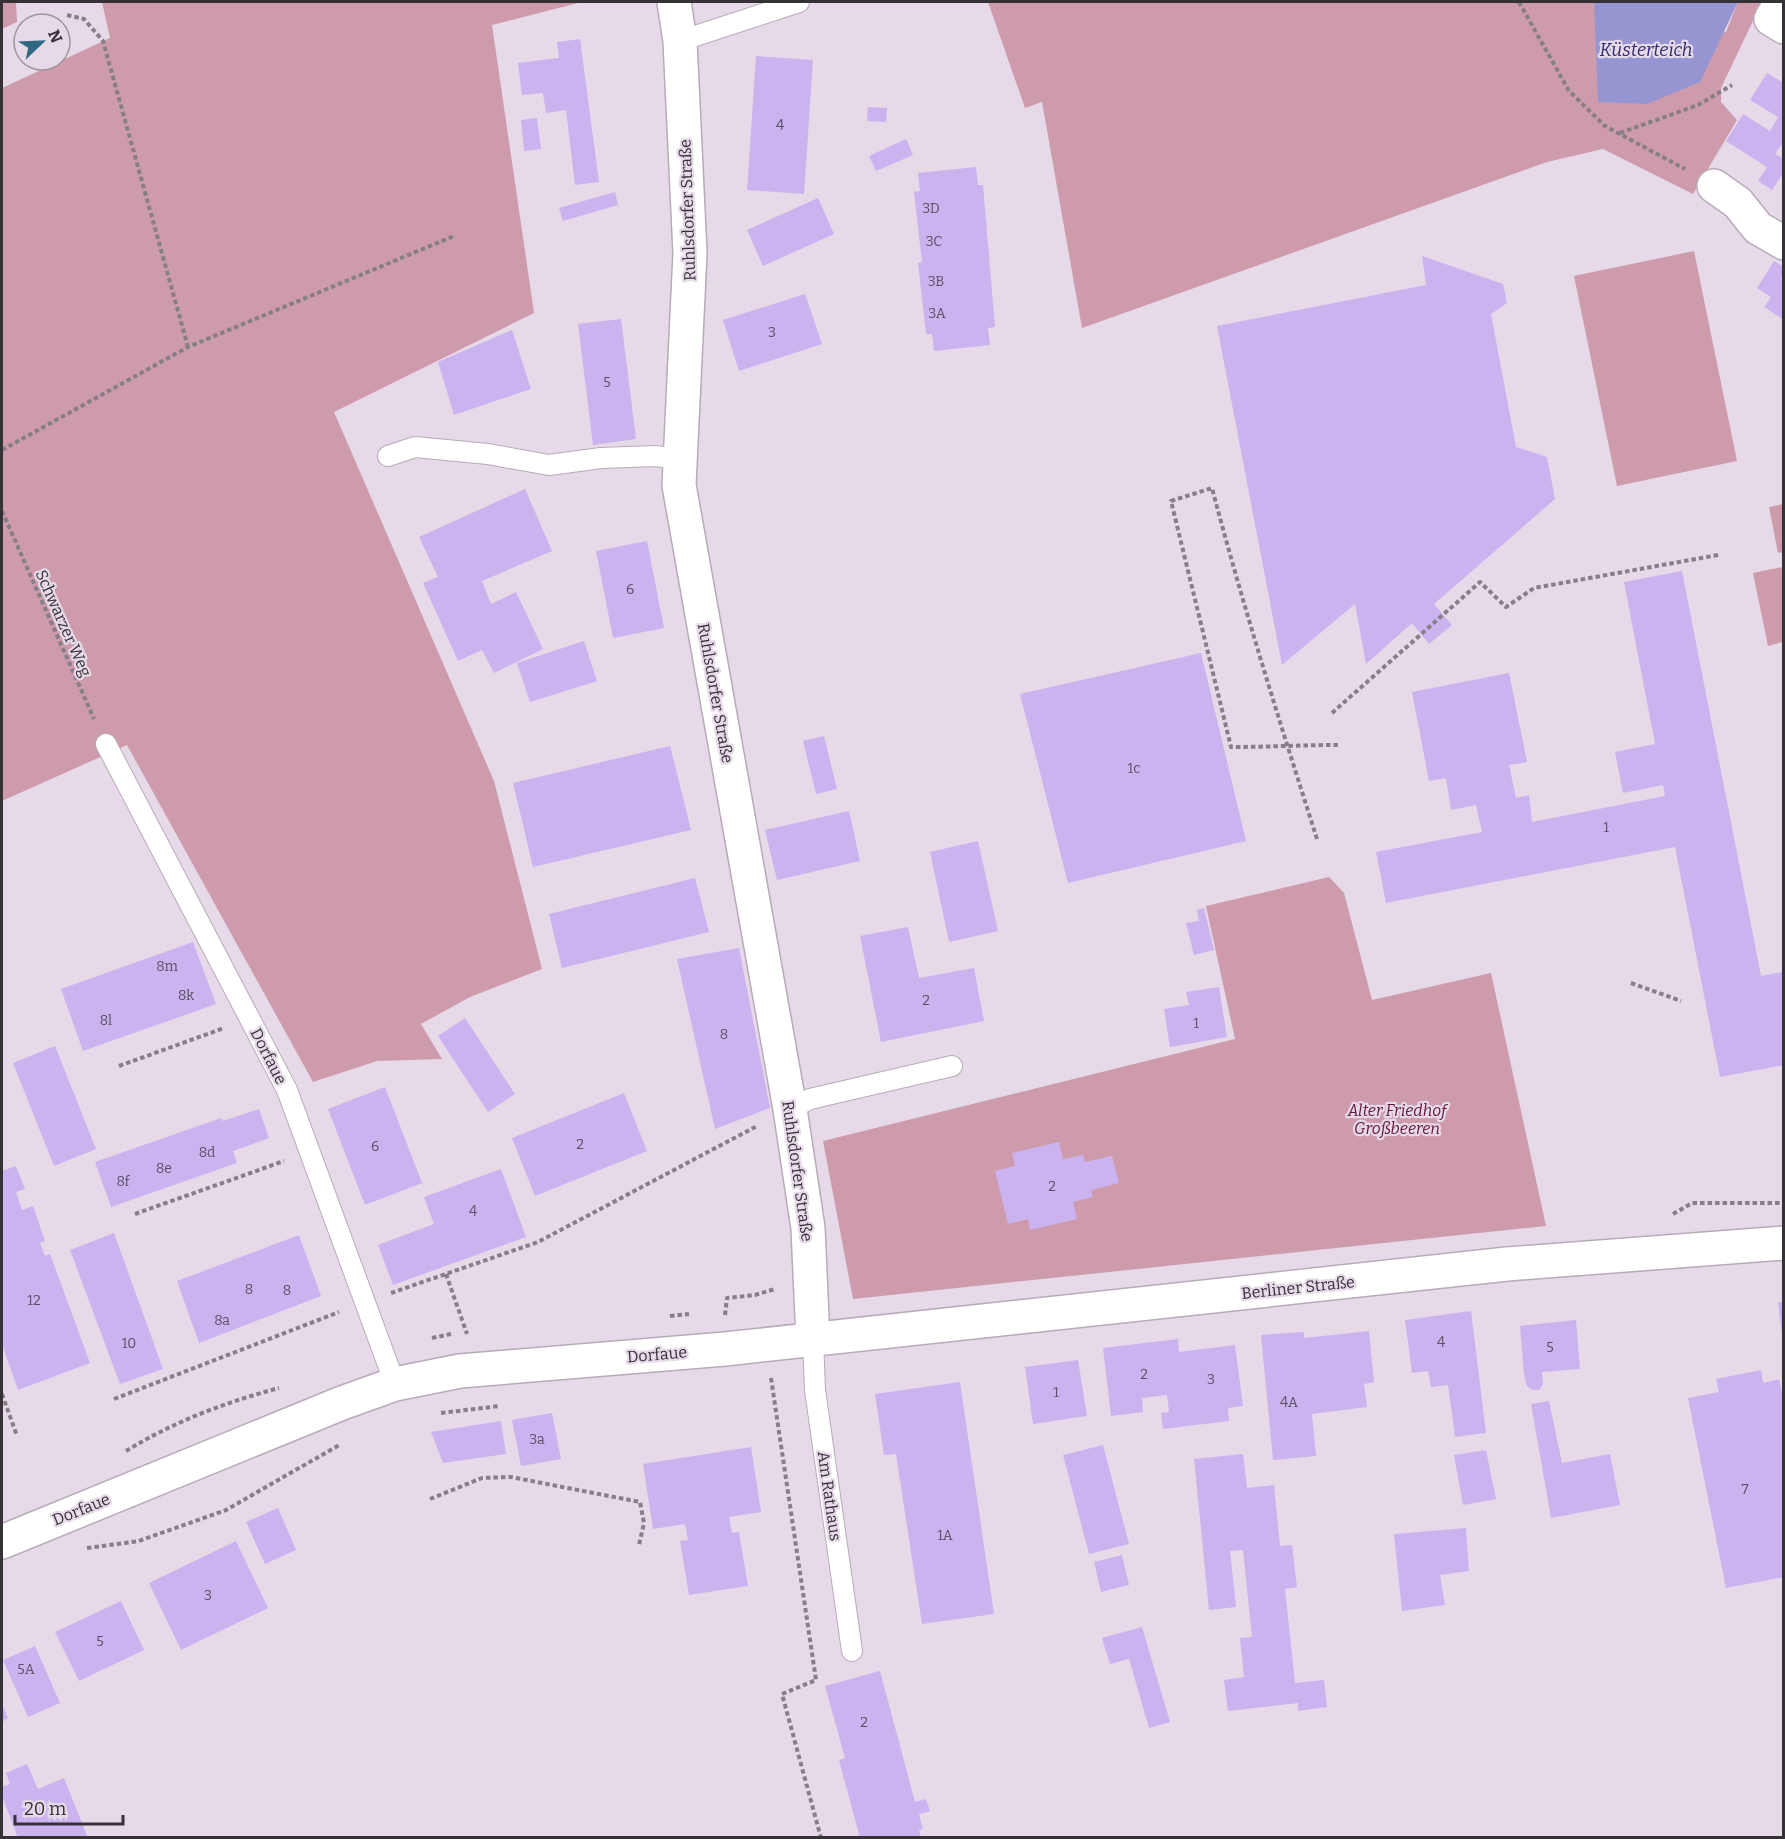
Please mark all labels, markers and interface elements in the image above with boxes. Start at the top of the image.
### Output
north arrow [12,12,72,72]
text: N [44,27,67,46]
water label: Küsterteich [1600,39,1692,61]
house number: 4 [776,117,784,134]
street label: Ruhlsdorfer Straße [676,139,699,281]
house number: 3D [922,200,940,217]
house number: 3C [926,233,942,250]
house number: 3B [928,273,944,290]
house number: 3A [928,305,946,322]
house number: 3 [768,324,776,341]
house number: 5 [603,374,611,391]
street label: Schwarzer Weg [32,567,96,680]
house number: 6 [626,581,634,598]
street label: Ruhlsdorfer Straße [694,622,737,765]
house number: 1c [1128,760,1140,777]
house number: 1 [1603,819,1609,836]
house number: 8m [156,958,178,975]
house number: 8k [178,987,194,1004]
house number: 2 [922,992,930,1009]
house number: 8l [100,1012,112,1029]
house number: 1 [1193,1015,1199,1032]
street label: Dorfaue [246,1025,291,1087]
house number: 8 [720,1026,728,1043]
street label: Ruhlsdorfer Straße [778,1100,817,1243]
park label: Alter Friedhof Großbeeren [1347,1101,1449,1138]
house number: 2 [576,1136,584,1153]
house number: 6 [371,1138,379,1155]
house number: 8d [199,1144,215,1161]
house number: 8e [156,1160,172,1177]
house number: 8f [116,1173,131,1190]
house number: 2 [1048,1178,1056,1195]
house number: 4 [469,1203,477,1220]
street label: Berliner Straße [1241,1272,1356,1303]
house number: 8 [245,1281,253,1298]
house number: 8 [283,1282,291,1299]
house number: 12 [27,1292,41,1309]
house number: 8a [214,1312,230,1329]
house number: 4 [1437,1334,1445,1351]
house number: 10 [122,1335,136,1352]
house number: 5 [1546,1339,1554,1356]
street label: Dorfaue [626,1342,688,1367]
house number: 2 [1140,1366,1148,1383]
house number: 3 [1207,1371,1215,1388]
house number: 1 [1053,1384,1059,1401]
house number: 4A [1280,1394,1298,1411]
house number: 3a [529,1431,545,1448]
street label: Am Rathaus [814,1450,845,1542]
house number: 7 [1741,1481,1749,1498]
street label: Dorfaue [50,1489,113,1530]
house number: 1A [937,1527,953,1544]
house number: 3 [204,1587,212,1604]
house number: 5 [96,1633,104,1650]
house number: 5A [17,1661,35,1678]
house number: 2 [860,1714,868,1731]
scale bar [15,1788,123,1826]
text: 20 m [24,1798,66,1820]

